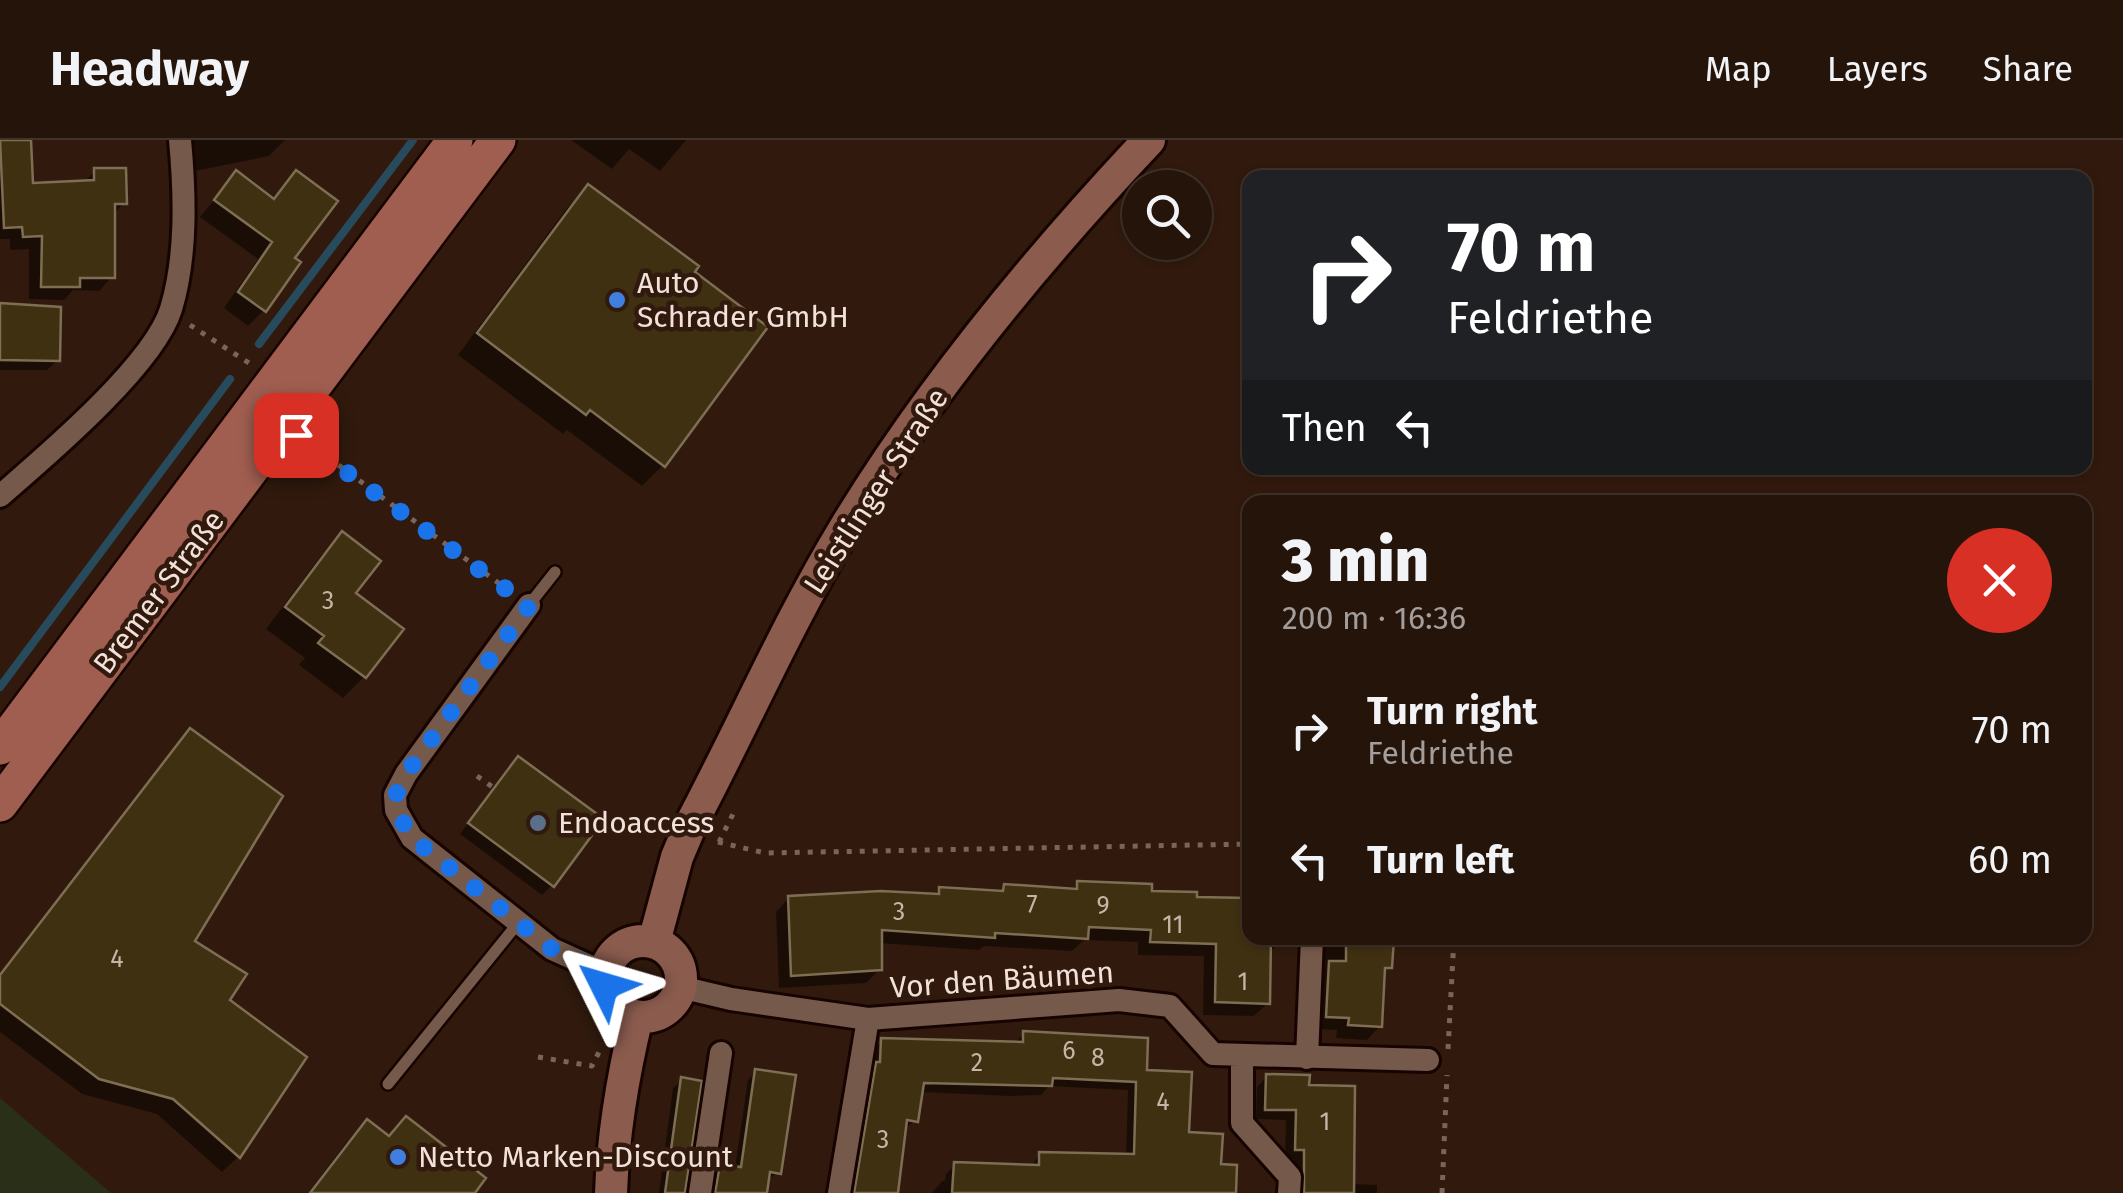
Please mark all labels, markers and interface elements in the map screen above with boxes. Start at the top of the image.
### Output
text: Headway [50,40,249,98]
text: Map [1705,48,1772,90]
text: Layers [1827,48,1928,90]
text: Share [1983,48,2073,90]
map controls [1122,170,1212,260]
button: search [1122,170,1212,260]
text: 70 m [1447,206,1596,290]
icon: right [1282,210,1412,340]
place label: Auto Schrader GmbH [637,265,849,335]
marker: Auto Schrader GmbH [606,289,628,311]
text: Feldriethe [1447,291,1654,345]
street label: Leistlinger Straße [796,382,956,600]
pin [254,393,339,478]
icon: left [1387,400,1442,455]
text: Then [1282,405,1367,451]
icon: arrive [269,408,324,463]
street label: Bremer Straße [86,503,232,681]
text: 3 min [1282,525,1429,597]
button: close [1947,528,2052,633]
house number: 3 [322,586,334,616]
text: 200 m · 16:36 [1282,599,1466,637]
text: Turn right [1367,688,1537,734]
icon: right [1282,703,1337,758]
text: 70 m [1972,707,2052,753]
text: Feldriethe [1367,734,1514,772]
place label: Endoaccess [558,805,714,841]
marker: Endoaccess [527,812,549,834]
icon: left [1282,833,1337,888]
text: Turn left [1367,837,1514,883]
text: 60 m [1968,837,2052,883]
house number: 7 [1026,889,1038,919]
house number: 9 [1096,891,1110,921]
house number: 3 [893,897,905,927]
house number: 11 [1162,910,1184,940]
position arrow [552,934,656,1038]
house number: 4 [110,944,124,974]
street label: Vor den Bäumen [889,954,1115,1006]
house number: 1 [1238,967,1248,997]
house number: 6 [1062,1036,1076,1066]
house number: 8 [1091,1043,1105,1073]
house number: 2 [971,1048,983,1078]
house number: 4 [1156,1087,1170,1117]
house number: 1 [1320,1107,1330,1137]
house number: 3 [877,1125,889,1155]
place label: Netto Marken-Discount [418,1139,733,1175]
marker: Netto Marken-Discount [387,1146,409,1168]

